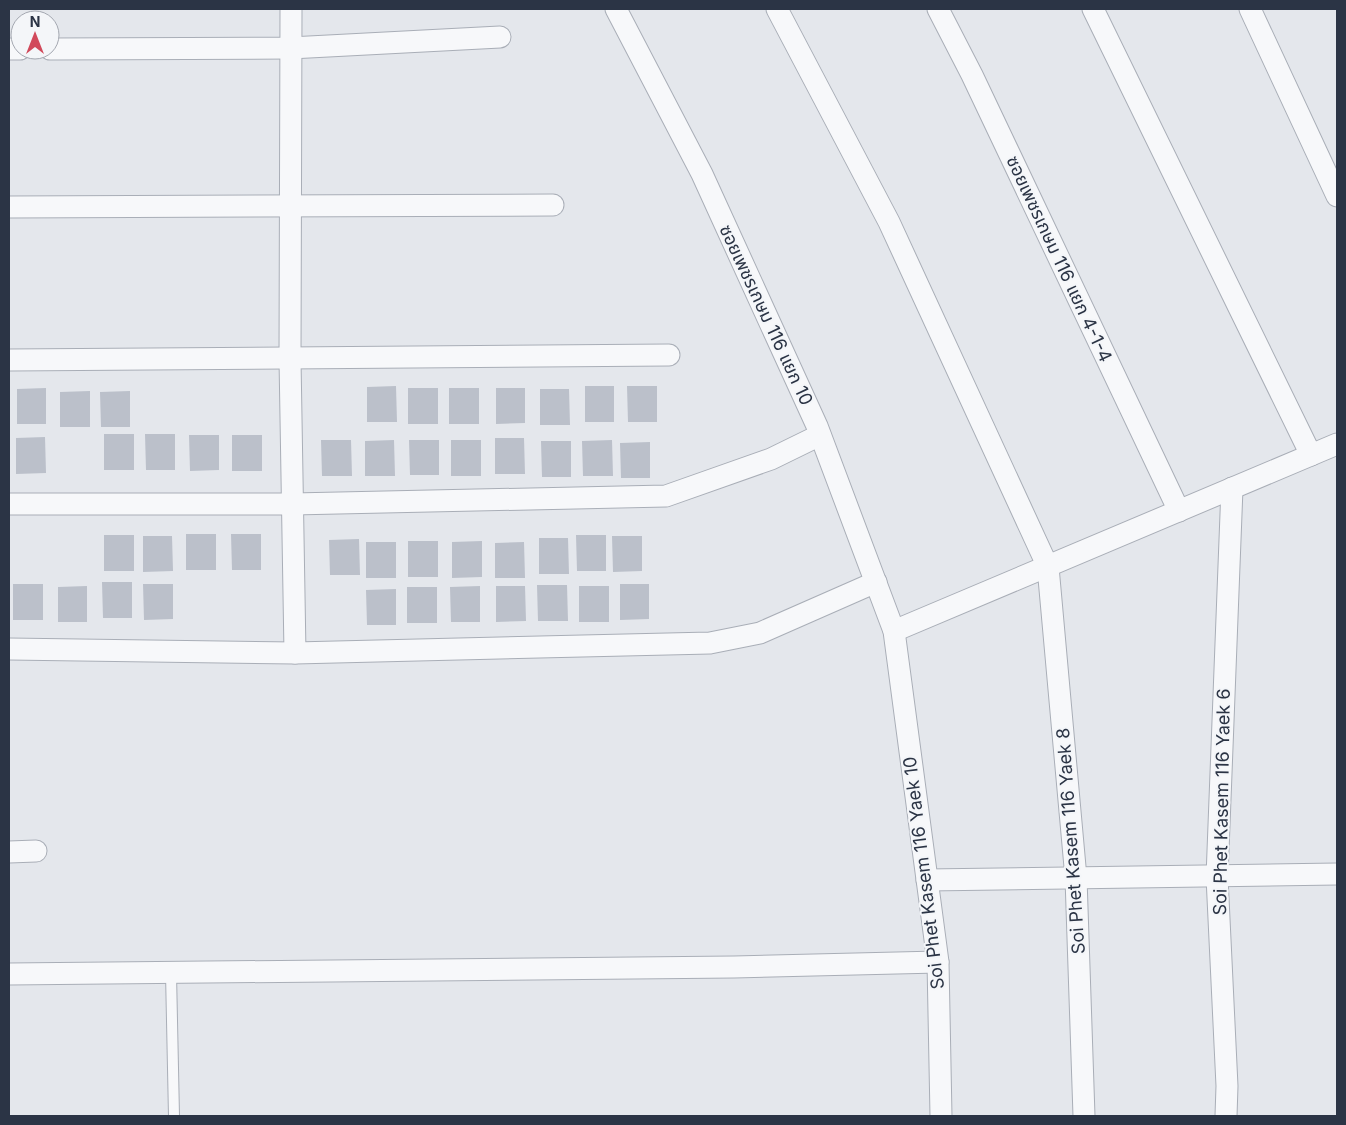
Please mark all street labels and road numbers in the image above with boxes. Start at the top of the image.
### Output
street label: ซอยเพชรเกษม 116 แยก 4-1-4 [1002,152,1117,365]
street label: ซอยเพชรเกษม 116 แยก 10 [715,221,818,408]
street label: Soi Phet Kasem 116 Yaek 6 [1209,688,1234,916]
street label: Soi Phet Kasem 116 Yaek 8 [1052,727,1089,955]
street label: Soi Phet Kasem 116 Yaek 10 [899,755,948,991]

